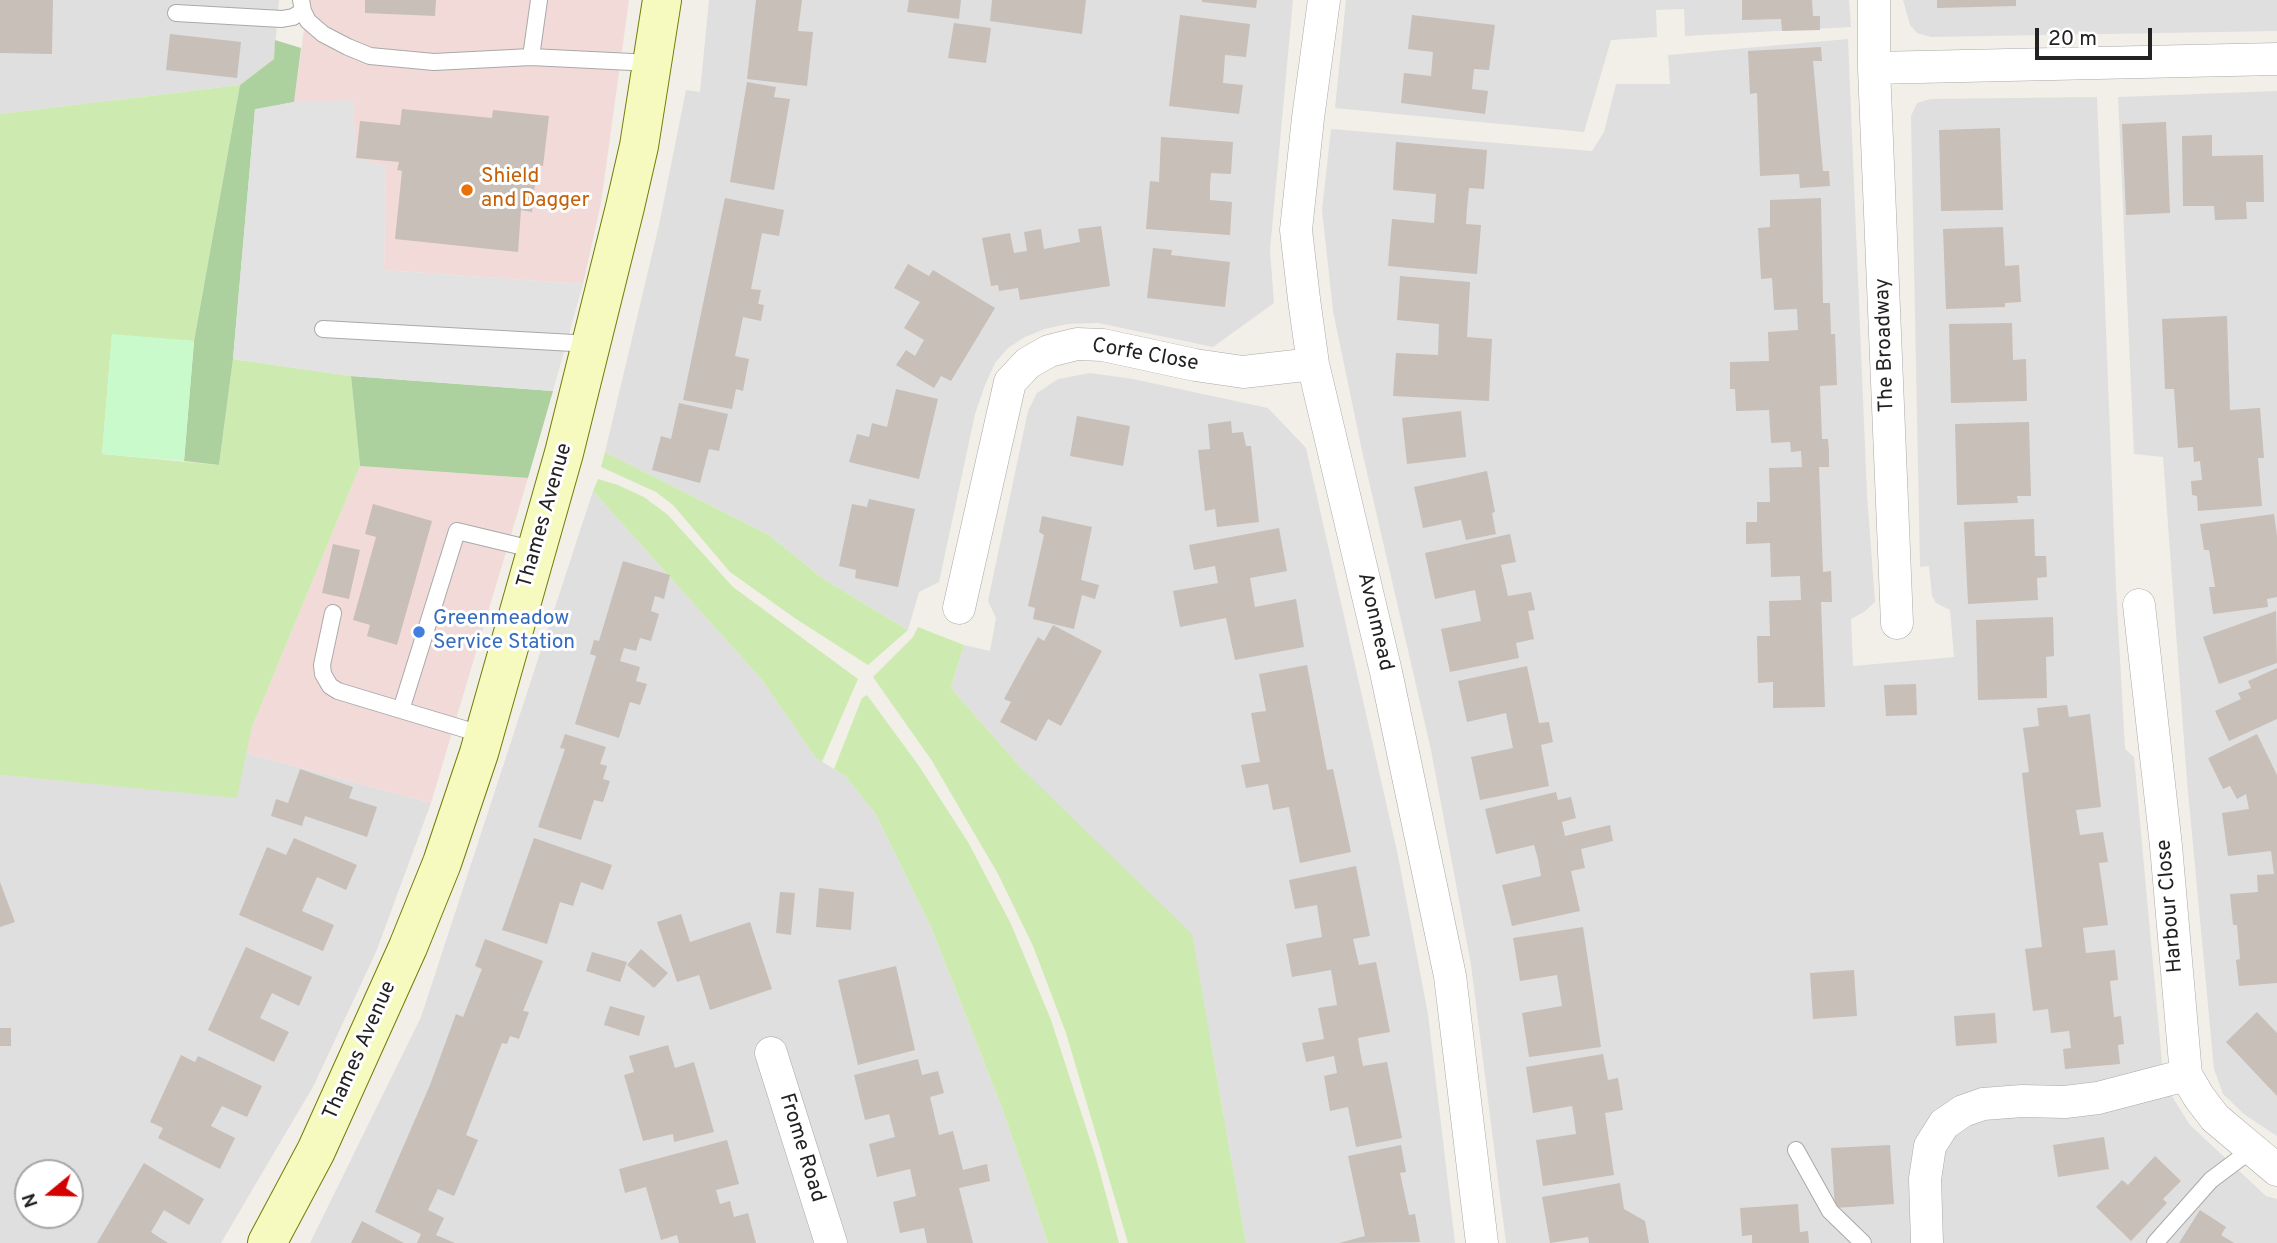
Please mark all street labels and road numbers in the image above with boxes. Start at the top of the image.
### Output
street label: The Broadway [1871,278,1901,412]
street label: Corfe Close [1090,334,1200,378]
street label: Thames Avenue [513,441,579,591]
street label: Avonmead [1350,570,1398,674]
street label: Harbour Close [2153,838,2189,974]
street label: Thames Avenue [319,978,403,1124]
street label: Frome Road [773,1091,829,1205]

